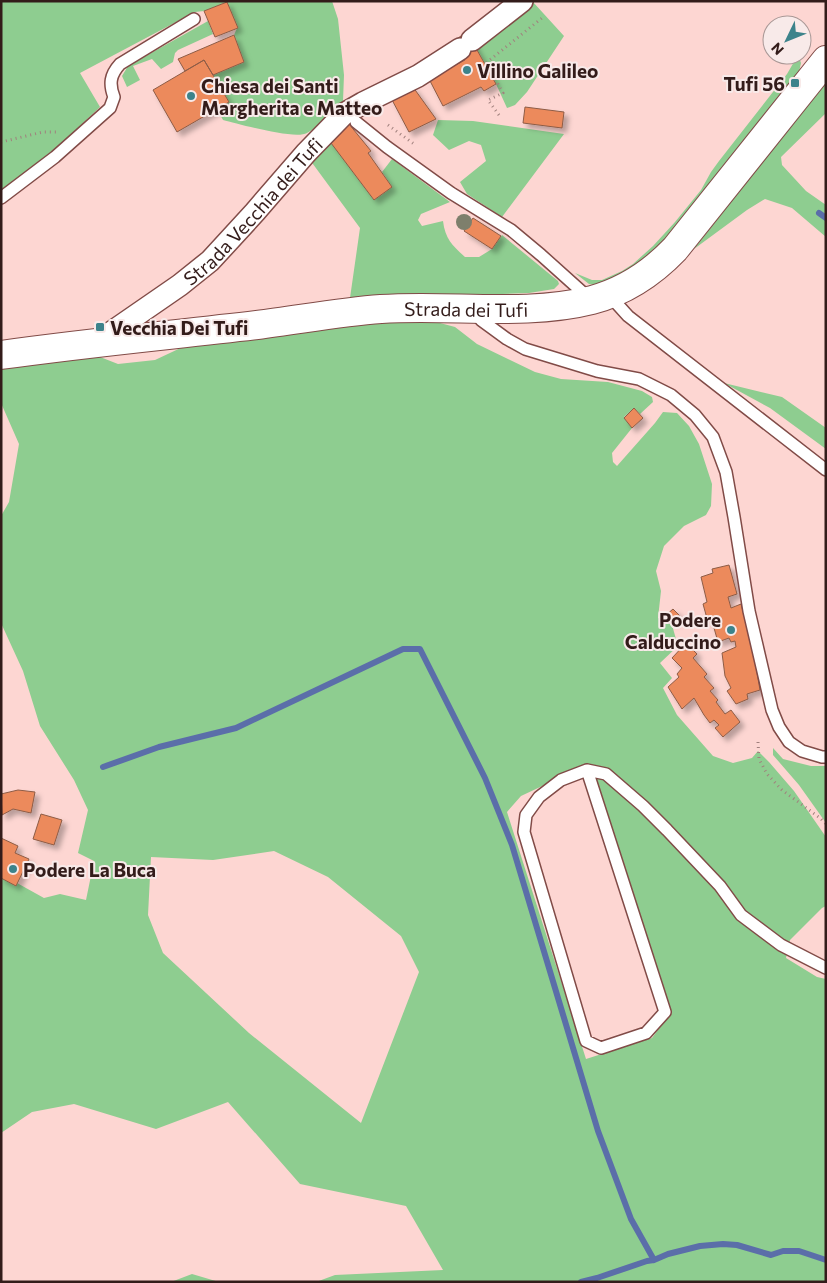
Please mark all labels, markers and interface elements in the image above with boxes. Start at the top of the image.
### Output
north arrow [762,15,812,65]
text: N [767,40,787,59]
place label: Villino Galileo [477,59,598,82]
marker: Villino Galileo [461,64,473,76]
place label: Tufi 56 [724,72,785,95]
place label: Chiesa dei Santi Margherita e Matteo [201,74,382,119]
marker: Tufi 56 [789,77,801,89]
marker: Chiesa dei Santi Margherita e Matteo [185,90,197,102]
street label: Strada Vecchia dei Tufi [178,132,327,290]
street label: Strada dei Tufi [404,296,528,321]
place label: Vecchia Dei Tufi [110,316,248,339]
marker: Vecchia Dei Tufi [94,321,106,333]
place label: Podere Calduccino [625,608,721,653]
marker: Podere Calduccino [725,624,737,636]
place label: Podere La Buca [23,858,156,881]
marker: Podere La Buca [7,863,19,875]

